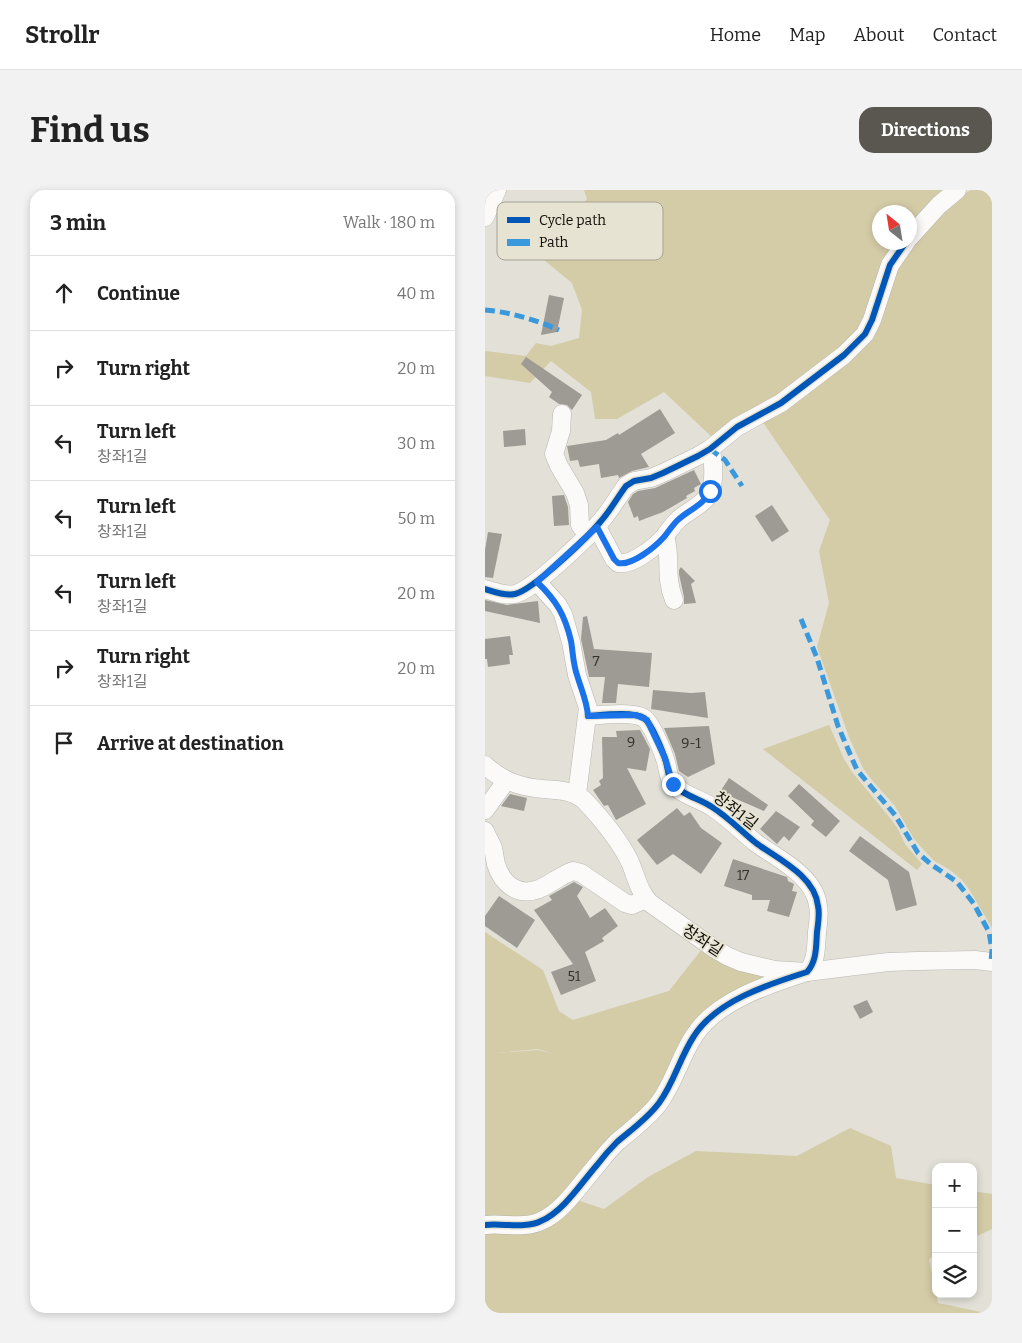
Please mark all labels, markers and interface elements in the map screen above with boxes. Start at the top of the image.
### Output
text: Strollr [25,21,100,49]
text: Home [710,24,761,46]
text: Map [789,24,825,46]
text: About [853,24,904,46]
text: Contact [932,24,997,46]
button: Directions [859,107,992,153]
text: Find us [30,109,150,151]
legend [497,202,663,260]
north arrow [872,205,917,250]
text: 3 min [50,210,106,236]
text: Cycle path [539,212,606,229]
text: Walk · 180 m [343,213,435,232]
text: Path [539,234,569,251]
icon: ahead [50,279,78,307]
text: Continue [97,282,180,305]
text: 40 m [397,284,435,303]
icon: right [50,354,78,382]
text: Turn right [97,357,190,380]
text: 20 m [398,359,435,378]
text: Turn left [97,420,176,443]
icon: left [50,429,78,457]
text: 30 m [397,434,435,453]
text: 창좌1길 [97,447,148,466]
route start [699,480,722,503]
text: Turn left [97,495,176,518]
icon: left [50,504,78,532]
text: 50 m [398,509,435,528]
text: 창좌1길 [97,522,148,541]
text: Turn left [97,570,176,593]
icon: left [50,579,78,607]
text: 20 m [398,584,435,603]
text: 창좌1길 [97,597,148,616]
text: Turn right [97,645,190,668]
house number: 7 [592,653,600,670]
icon: right [50,654,78,682]
text: 20 m [398,659,435,678]
text: 창좌1길 [97,672,148,691]
icon: arrive [50,729,78,757]
text: Arrive at destination [97,732,284,755]
house number: 9 [627,734,635,751]
house number: 9-1 [681,735,701,752]
route end [662,773,685,796]
street label: 창좌1길 [710,787,761,833]
house number: 17 [737,867,749,884]
street label: 창좌길 [679,920,726,960]
house number: 51 [568,968,581,985]
map controls [932,1163,977,1298]
button: + [932,1163,977,1208]
button: − [932,1208,977,1253]
button: layers [932,1253,977,1298]

